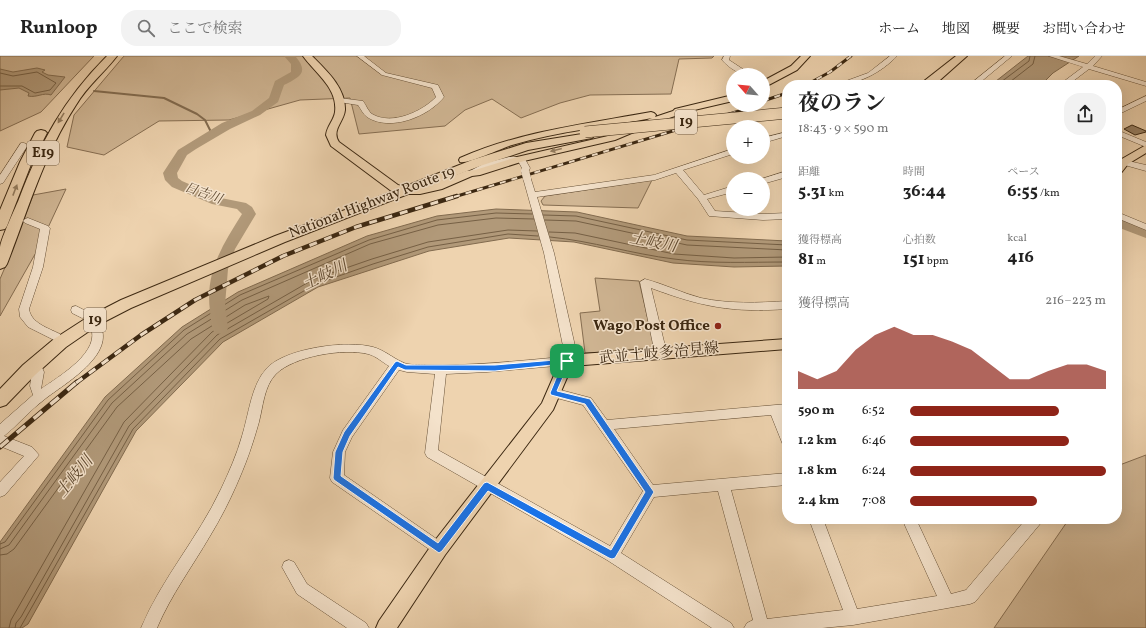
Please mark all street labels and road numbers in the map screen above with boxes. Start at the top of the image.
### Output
road number: 19 [675,110,697,134]
road number: E19 [27,141,59,165]
street label: National Highway Route 19 [286,162,458,244]
road number: 19 [84,308,106,332]
street label: 武並土岐多治見線 [598,338,720,370]

